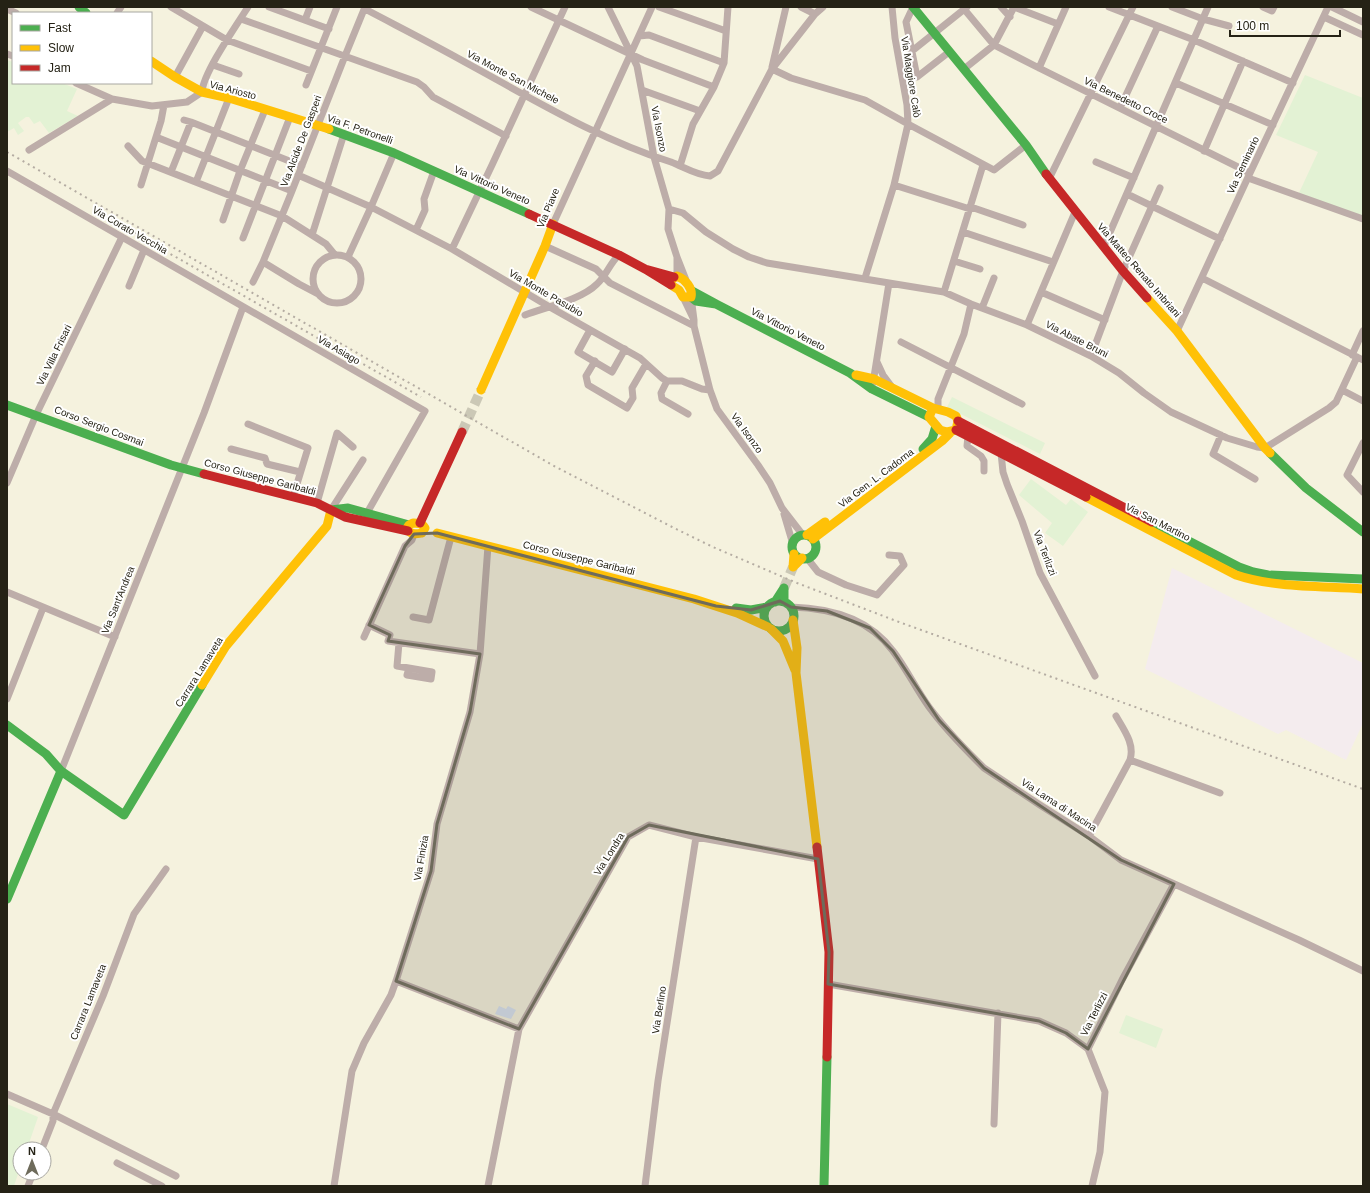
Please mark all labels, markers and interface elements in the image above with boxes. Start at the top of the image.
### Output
legend [12,12,152,84]
scale bar [1230,12,1340,38]
text: 100 m [1236,19,1269,33]
text: Fast [48,21,72,35]
street label: Via Maggiore Calò [899,36,923,119]
text: Slow [48,41,74,55]
street label: Via Monte San Michele [465,48,561,106]
text: Jam [48,61,71,75]
street label: Via Benedetto Croce [1082,75,1170,125]
street label: Via Ariosto [209,79,258,102]
street label: Via Alcide De Gasperi [278,94,324,188]
street label: Via Isonzo [649,105,669,153]
street label: Via F. Petronelli [326,112,394,146]
street label: Via Seminario [1225,134,1261,195]
street label: Via Vittorio Veneto [452,163,532,207]
street label: Via Piave [535,186,561,230]
street label: Via Corato Vecchia [90,204,170,256]
street label: Via Matteo Renato Imbriani [1095,221,1183,319]
street label: Via Monte Pasubio [507,267,585,319]
street label: Via Vittorio Veneto [749,306,827,353]
street label: Via Abate Bruni [1044,318,1110,360]
street label: Via Villa Frisari [35,323,73,387]
street label: Via Asiago [316,333,363,367]
street label: Corso Sergio Cosmai [53,404,145,448]
street label: Via Isonzo [729,411,765,455]
street label: Via Gen. L. Cadorna [836,446,916,510]
street label: Corso Giuseppe Garibaldi [203,457,317,497]
street label: Via San Martino [1124,501,1193,543]
street label: Via Terlizzi [1031,529,1059,577]
street label: Corso Giuseppe Garibaldi [522,539,636,577]
street label: Via Sant'Andrea [99,564,137,635]
street label: Carrara Lamaveta [173,635,225,709]
street label: Via Lama di Macina [1019,777,1099,834]
street label: Via Londra [592,830,627,877]
street label: Via Finizia [412,834,430,882]
street label: Carrara Lamaveta [68,962,108,1041]
street label: Via Berlino [650,985,668,1035]
street label: Via Terlizzi [1078,990,1110,1038]
north arrow [12,1141,52,1181]
text: N [28,1145,36,1157]

